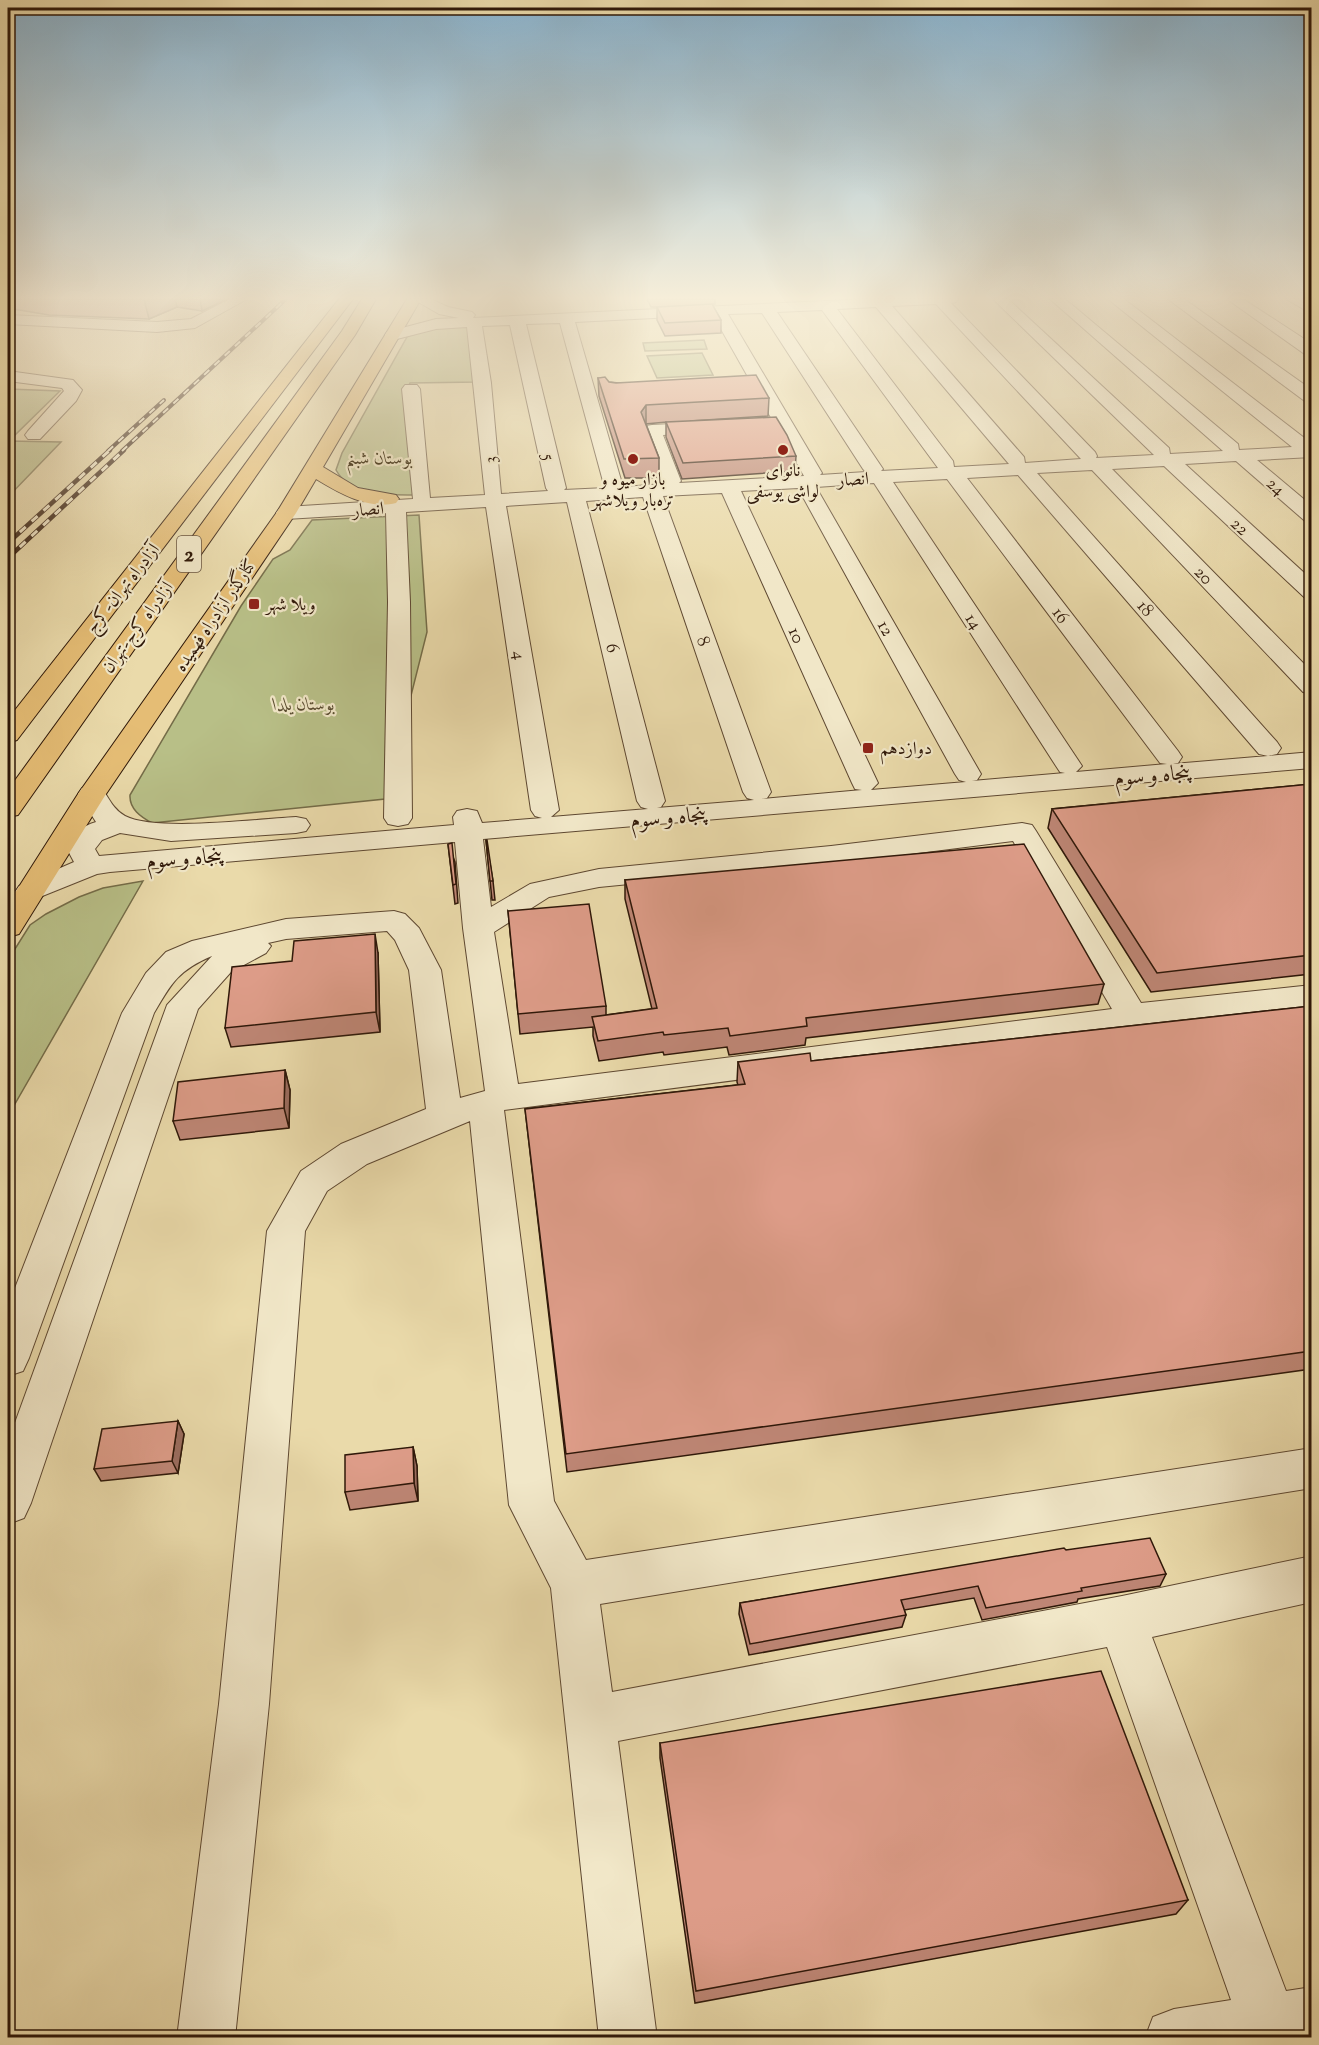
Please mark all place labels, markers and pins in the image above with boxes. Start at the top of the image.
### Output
marker: نانوای لواشی یوسفی [776,443,790,457]
marker: بازار میوه و تره‌بار ویلاشهر [626,452,640,466]
place label: نانوای لواشی یوسفی [747,459,819,506]
place label: بازار میوه و تره‌بار ویلاشهر [590,468,674,515]
place label: ویلا شهر [264,593,316,619]
marker: ویلا شهر [247,597,261,611]
place label: دوازدهم [880,737,932,765]
marker: دوازدهم [861,741,875,755]

